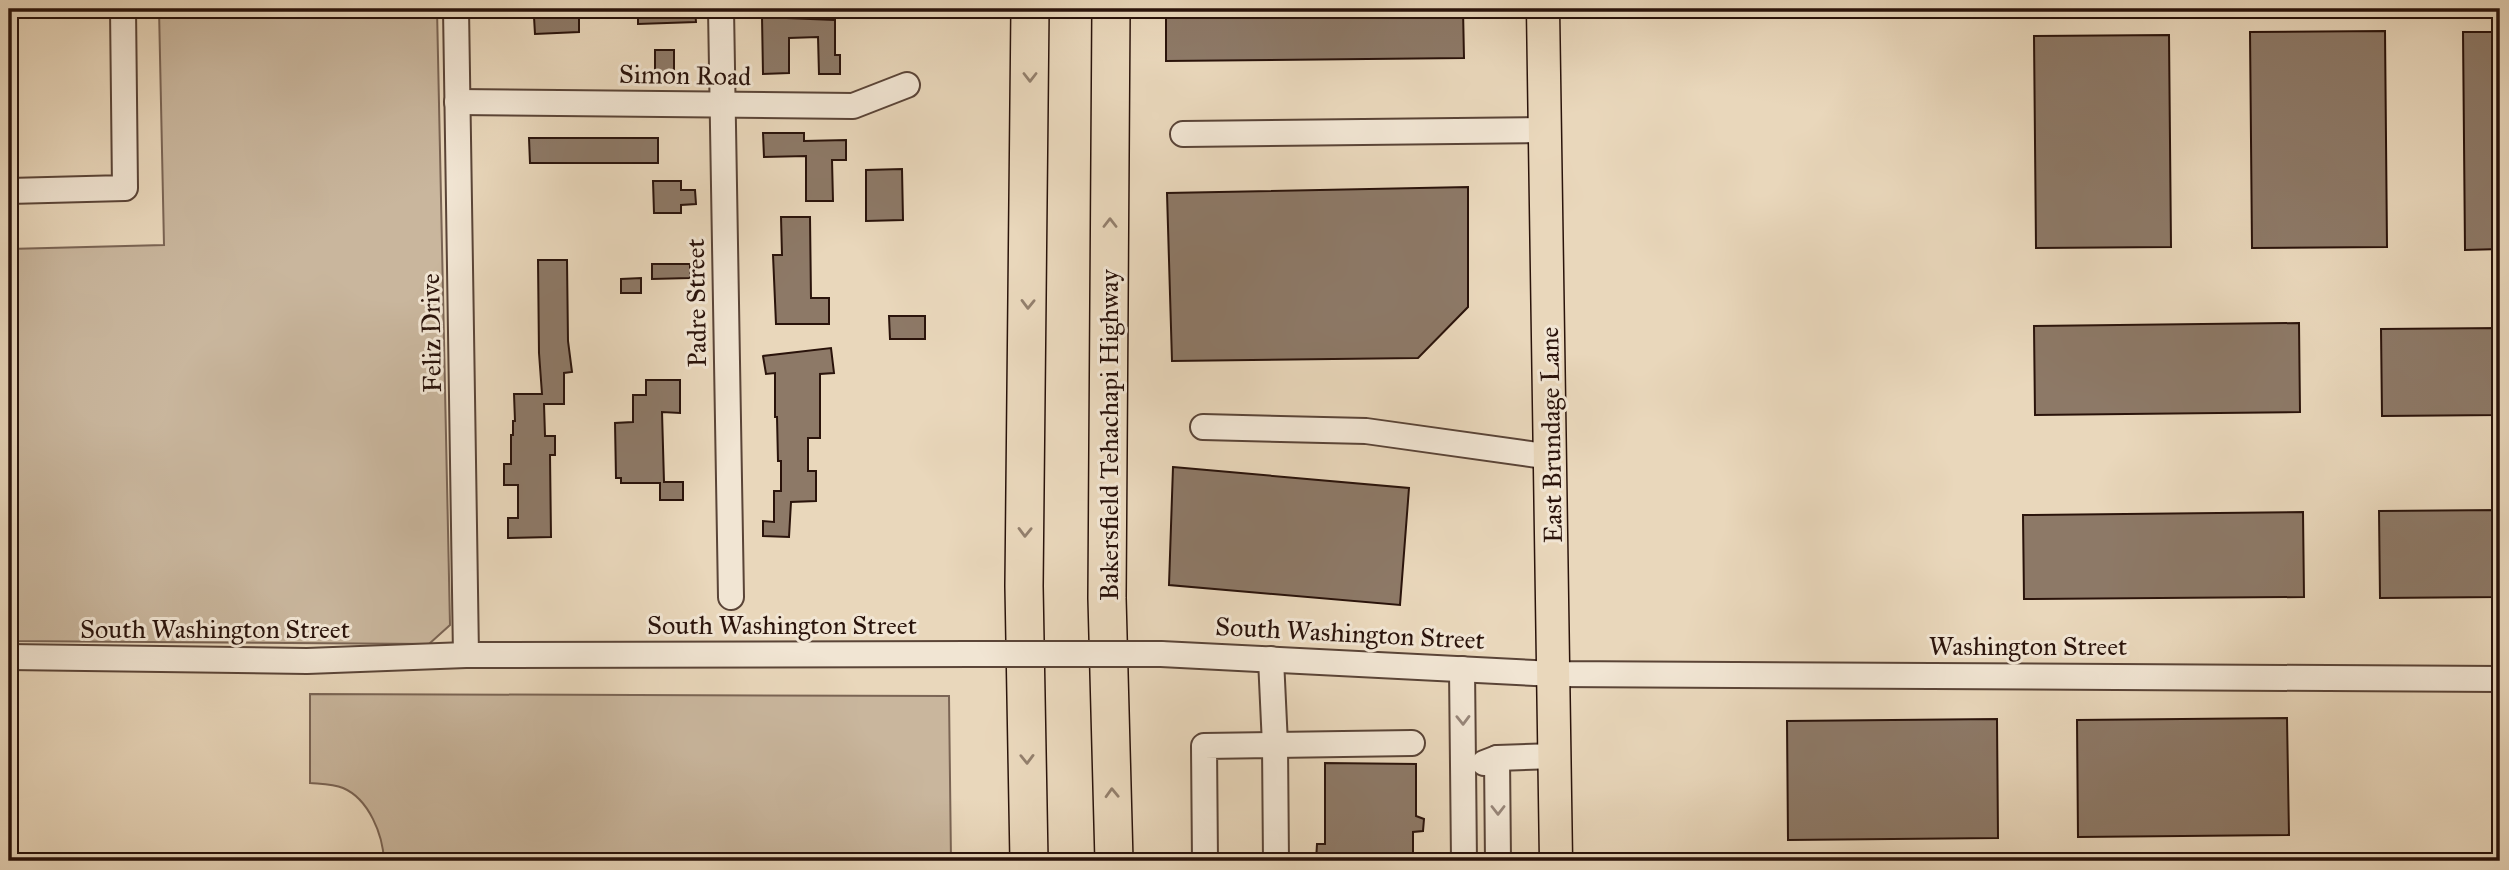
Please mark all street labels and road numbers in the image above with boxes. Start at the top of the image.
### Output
street label: Simon Road [619,58,751,92]
street label: Padre Street [679,238,713,368]
street label: Bakersfield Tehachapi Highway [1093,269,1125,601]
street label: Feliz Drive [414,273,448,393]
street label: East Brundage Lane [1533,326,1569,543]
street label: South Washington Street [647,609,917,641]
street label: South Washington Street [1214,610,1486,656]
street label: South Washington Street [80,613,350,645]
street label: Washington Street [1929,630,2127,662]

